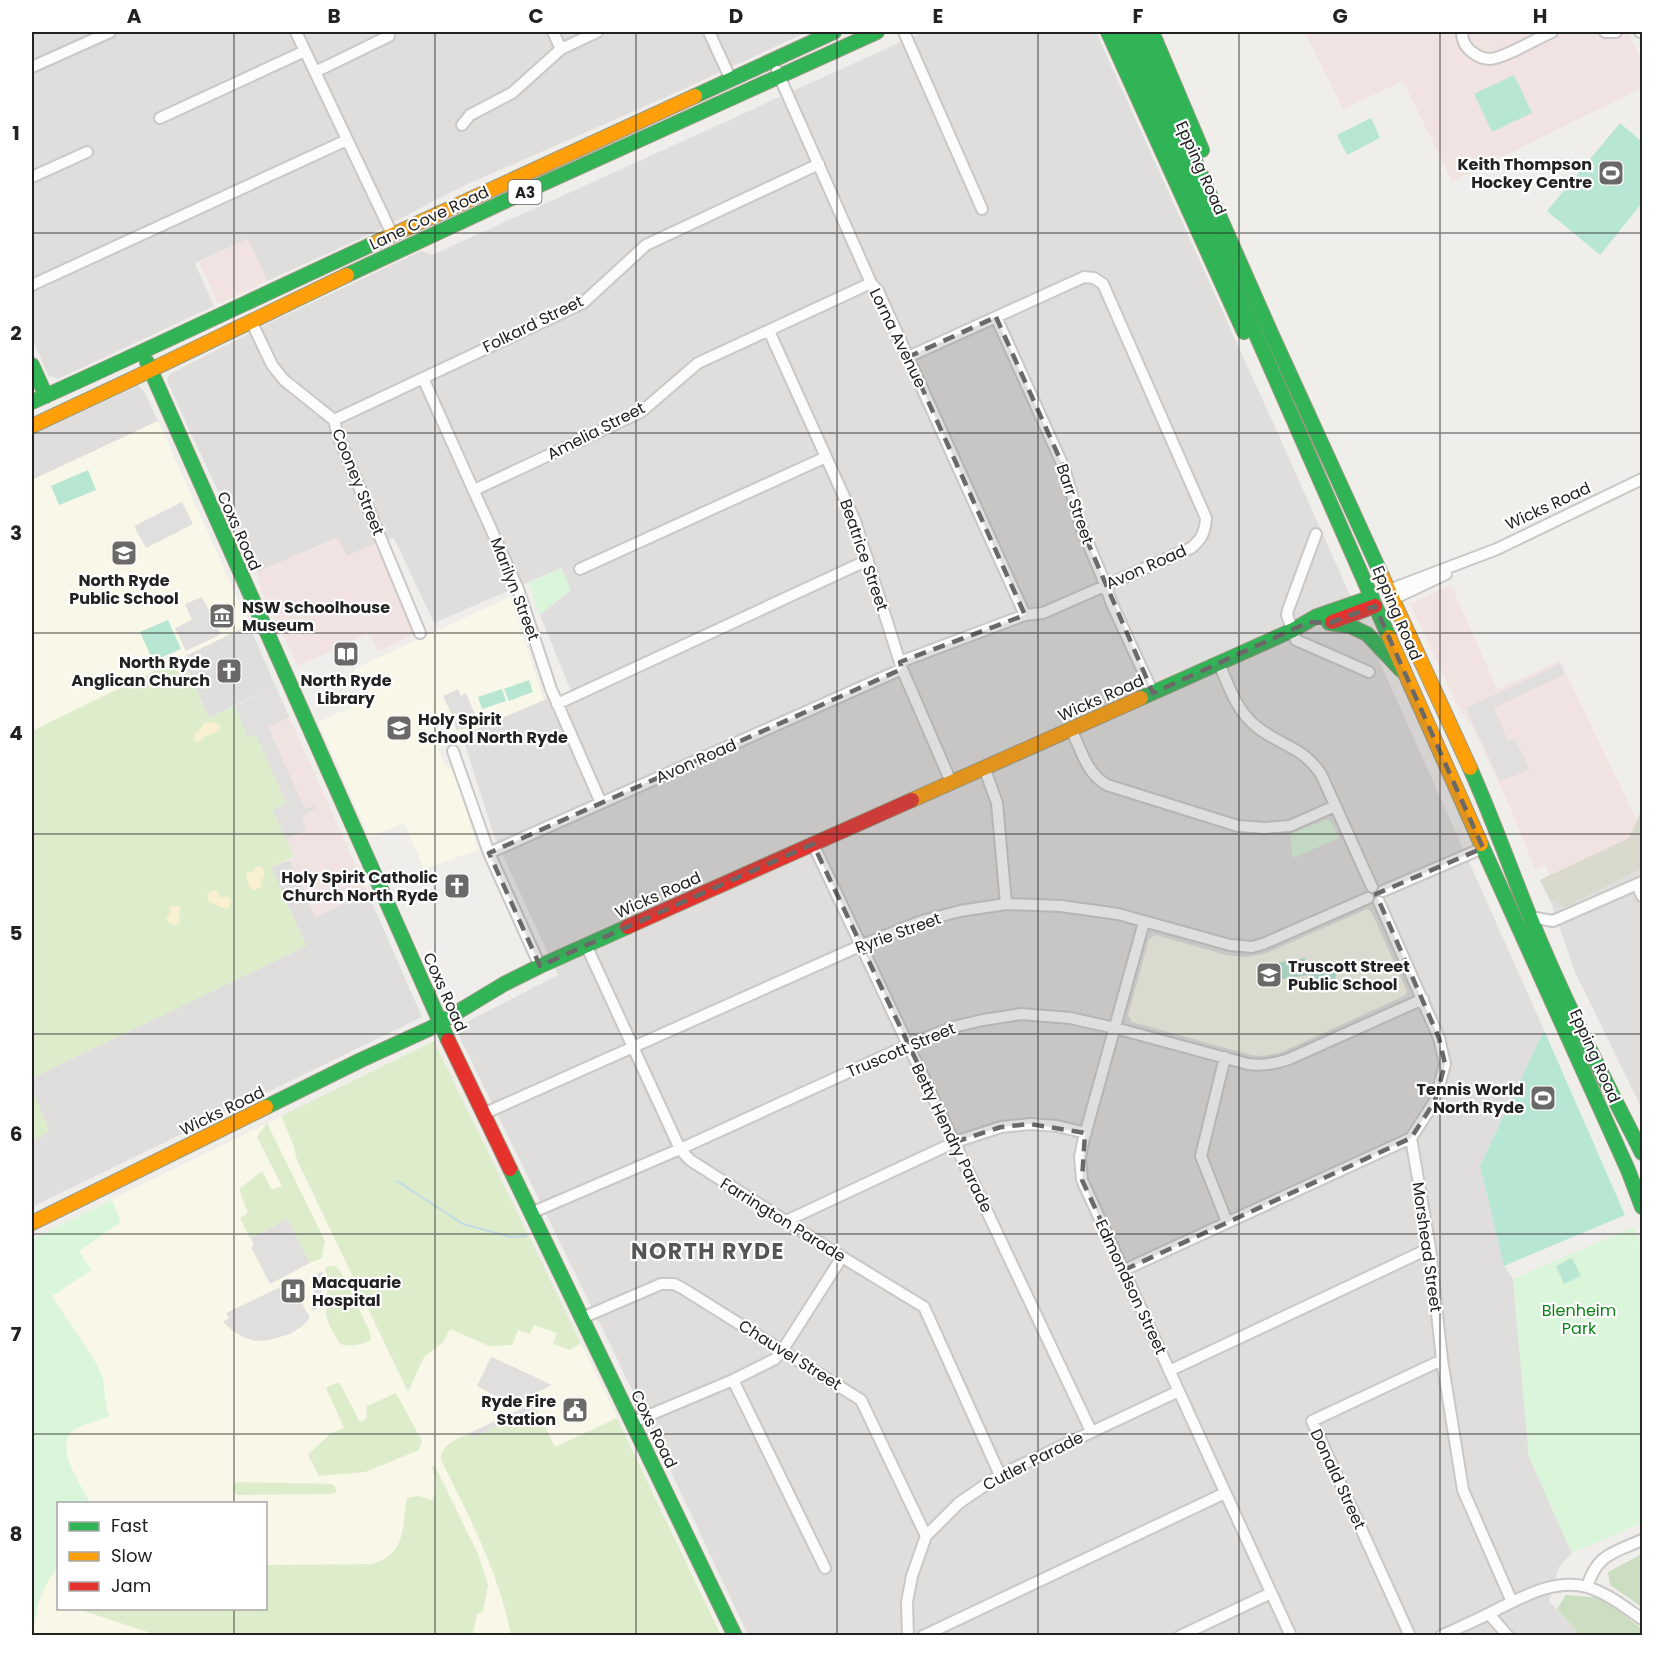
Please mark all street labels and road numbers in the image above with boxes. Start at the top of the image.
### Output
street label: Epping Road [1170,117,1232,219]
street label: Lane Cove Road [365,180,493,256]
road number: A3 [508,180,542,204]
street label: Lorna Avenue [864,284,932,392]
street label: Folkard Street [479,290,587,358]
street label: Amelia Street [543,396,649,466]
street label: Cooney Street [326,425,390,539]
street label: Barr Street [1051,461,1100,547]
street label: Wicks Road [1502,476,1594,536]
street label: Coxs Road [211,488,267,574]
street label: Beatrice Street [834,496,894,614]
street label: Marilyn Street [485,534,545,644]
street label: Avon Road [1102,539,1190,595]
street label: Epping Road [1367,562,1427,664]
street label: Wicks Road [1054,669,1148,727]
street label: Avon Road [652,733,740,789]
street label: Wicks Road [611,866,705,924]
street label: Ryrie Street [852,907,944,959]
street label: Coxs Road [417,949,473,1035]
street label: Epping Road [1564,1005,1626,1107]
street label: Truscott Street [843,1017,959,1083]
street label: Betty Hendry Parade [906,1059,998,1217]
street label: Wicks Road [176,1081,268,1141]
street label: Farrington Parade [716,1172,850,1268]
street label: Morshead Street [1406,1180,1448,1314]
street label: Edmondson Street [1090,1216,1173,1359]
street label: Chauvel Street [734,1314,846,1396]
street label: Coxs Road [625,1386,683,1472]
street label: Donald Street [1305,1425,1371,1533]
street label: Cutler Parade [979,1426,1087,1496]

